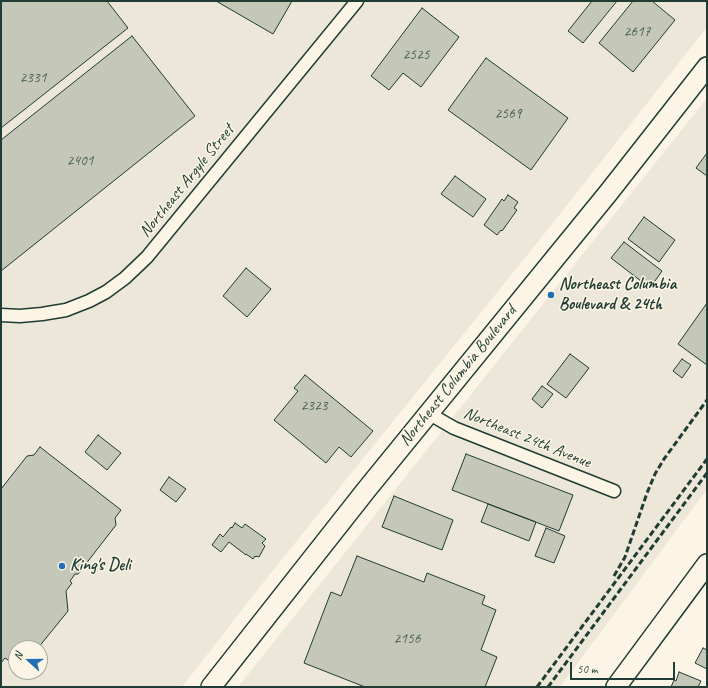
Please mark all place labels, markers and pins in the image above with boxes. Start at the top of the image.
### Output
place label: Northeast Columbia Boulevard & 24th [559,275,676,315]
marker: Northeast Columbia Boulevard & 24th [546,290,556,300]
place label: King's Deli [70,556,131,576]
marker: King's Deli [57,561,67,571]

